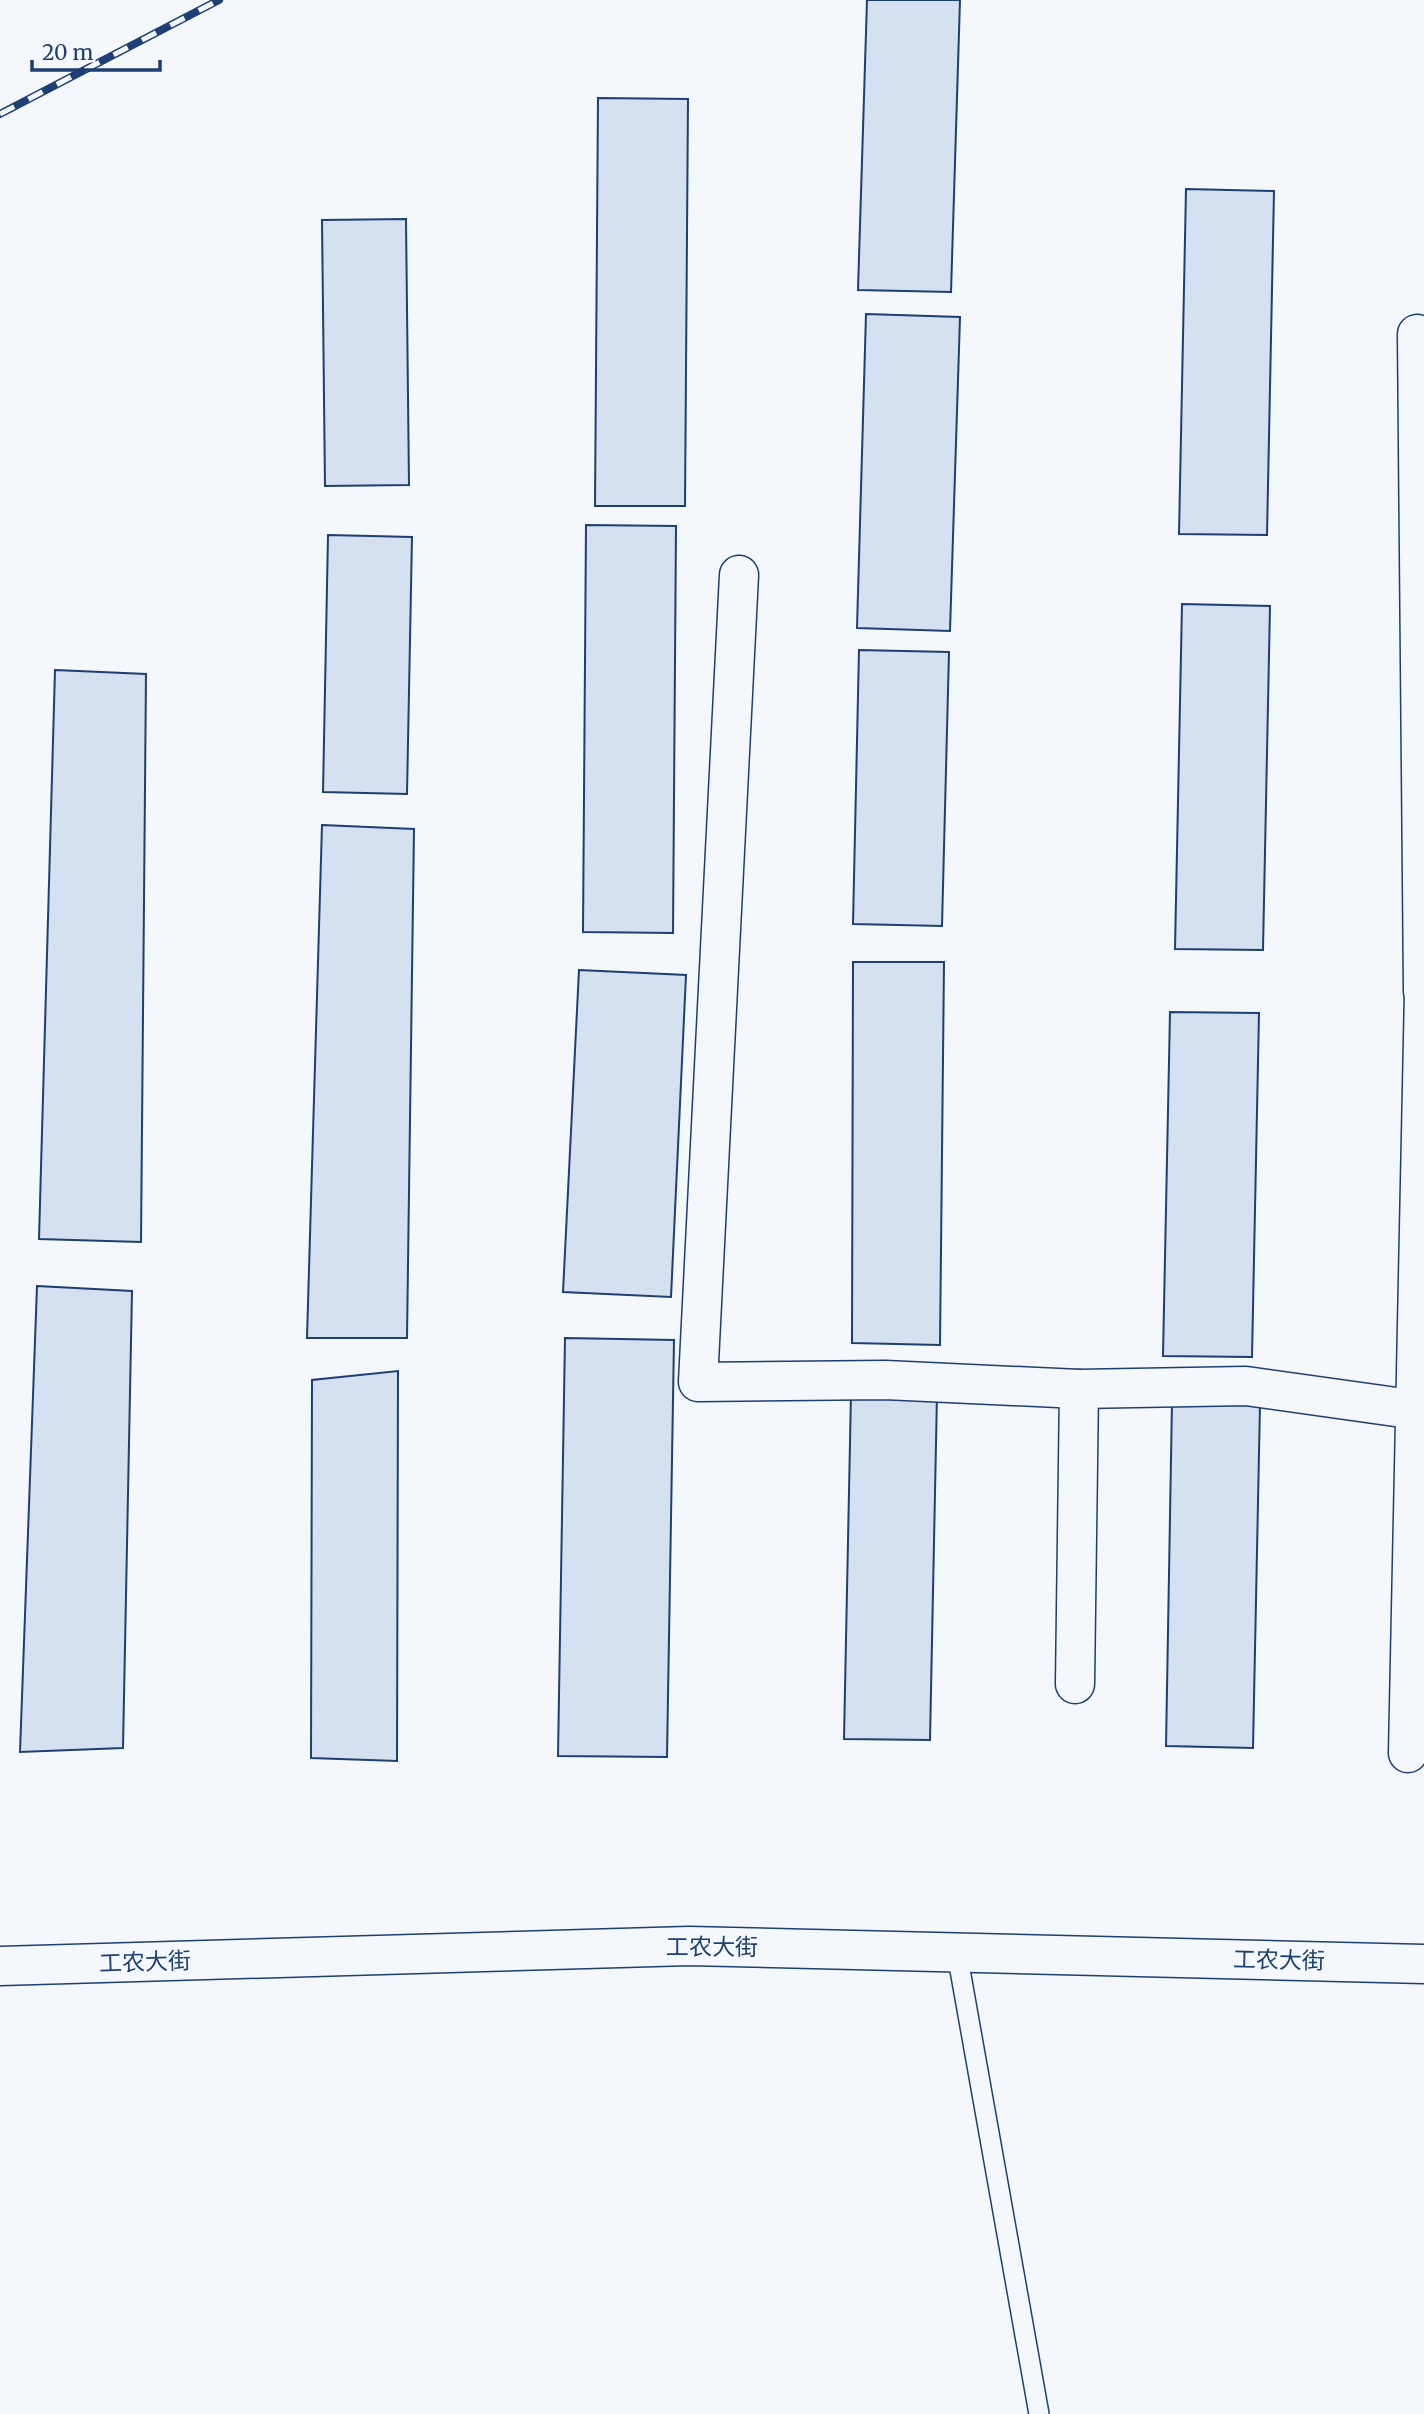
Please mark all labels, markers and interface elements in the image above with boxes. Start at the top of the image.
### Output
scale bar [32,28,159,72]
text: 20 m [42,39,94,66]
street label: 工农大街 [666,1932,758,1961]
street label: 工农大街 [1233,1944,1325,1975]
street label: 工农大街 [99,1945,191,1978]

